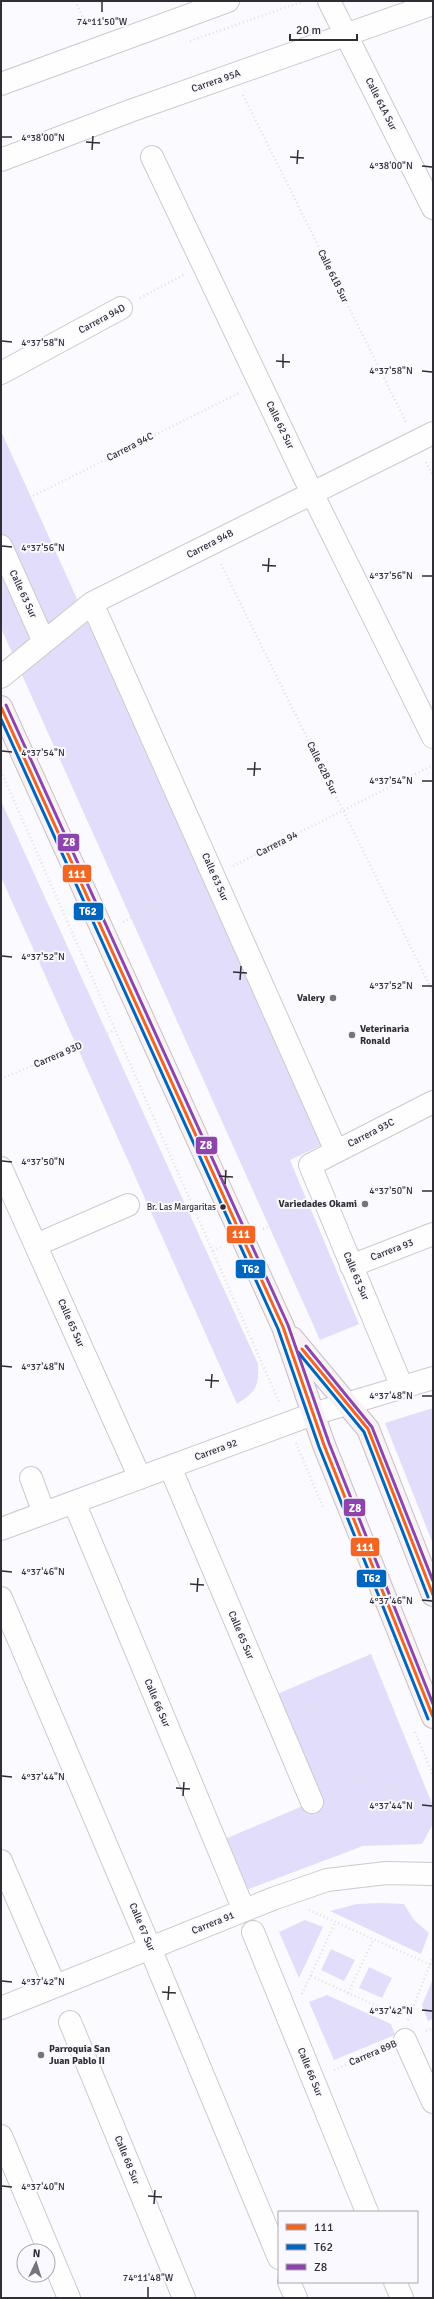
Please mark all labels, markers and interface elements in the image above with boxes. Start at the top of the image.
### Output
text: 74°11'50"W [77,16,128,28]
scale bar [290,16,357,42]
text: 20 m [296,23,321,38]
street label: Carrera 95A [190,67,242,95]
street label: Calle 61A Sur [363,76,400,133]
text: 4°38'00"N [21,132,65,144]
text: 4°38'00"N [369,160,413,172]
street label: Calle 61B Sur [315,247,351,305]
street label: Carrera 94D [77,302,127,336]
text: 4°37'58"N [21,337,65,349]
text: 4°37'58"N [369,365,413,377]
street label: Calle 62 Sur [263,399,297,451]
street label: Carrera 94C [105,430,155,464]
street label: Carrera 94B [185,527,235,561]
text: 4°37'56"N [21,542,65,554]
street label: Calle 63 Sur [7,568,39,620]
text: 4°37'56"N [369,570,413,582]
street label: Calle 62B Sur [304,739,340,797]
text: 4°37'54"N [21,747,65,759]
text: 4°37'54"N [369,775,413,787]
street label: Carrera 94 [254,828,300,860]
line badge: Z8 [57,833,80,852]
text: Z8 [63,836,75,849]
street label: Calle 63 Sur [199,851,231,903]
line badge: 111 [62,864,92,883]
text: 111 [68,868,86,881]
line badge: T62 [73,902,104,921]
text: T62 [79,905,97,918]
text: 4°37'52"N [21,951,65,963]
text: 4°37'52"N [369,980,413,992]
place label: Valery [297,992,325,1004]
marker: Valery [328,993,338,1003]
place label: Veterinaria Ronald [360,1023,409,1047]
marker: Veterinaria Ronald [347,1030,357,1040]
street label: Carrera 93D [32,1039,84,1071]
street label: Carrera 93C [346,1116,396,1150]
line badge: Z8 [195,1136,218,1155]
text: Z8 [200,1139,212,1152]
text: 4°37'50"N [21,1156,65,1168]
text: 4°37'50"N [369,1185,413,1197]
place label: Variedades Okami [279,1198,357,1210]
marker: Variedades Okami [360,1199,370,1209]
place label: Br. Las Margaritas [147,1202,216,1213]
marker: Br. Las Margaritas [218,1202,228,1212]
line badge: 111 [226,1225,256,1244]
text: 111 [232,1228,250,1241]
street label: Carrera 93 [369,1236,415,1264]
street label: Calle 63 Sur [340,1250,372,1302]
line badge: T62 [235,1259,266,1279]
text: T62 [242,1263,260,1276]
street label: Calle 65 Sur [55,1297,87,1349]
text: 4°37'48"N [21,1361,65,1373]
text: 4°37'48"N [369,1390,413,1402]
street label: Carrera 92 [193,1437,239,1463]
line badge: Z8 [343,1498,366,1517]
text: Z8 [349,1502,361,1515]
line badge: 111 [350,1537,380,1557]
text: 111 [356,1541,374,1554]
text: 4°37'46"N [21,1566,65,1578]
line badge: T62 [356,1569,387,1588]
text: T62 [363,1572,381,1585]
text: 4°37'46"N [369,1595,413,1607]
street label: Calle 65 Sur [225,1609,257,1661]
street label: Calle 66 Sur [141,1677,173,1729]
text: 4°37'44"N [21,1771,65,1783]
text: 4°37'44"N [369,1800,413,1812]
street label: Calle 67 Sur [126,1901,158,1953]
street label: Carrera 91 [190,1909,236,1937]
text: 4°37'42"N [21,1976,65,1988]
text: 4°37'42"N [369,2005,413,2017]
street label: Carrera 89B [347,2038,399,2068]
place label: Parroquia San Juan Pablo II [49,2043,111,2067]
street label: Calle 66 Sur [295,2046,325,2098]
marker: Parroquia San Juan Pablo II [36,2050,46,2060]
street label: Calle 68 Sur [112,2134,142,2186]
text: 4°37'40"N [21,2181,65,2193]
legend [278,2211,418,2283]
text: 111 [314,2220,333,2235]
text: T62 [314,2240,333,2255]
north arrow [16,2243,56,2283]
text: N [32,2247,41,2260]
text: Z8 [314,2260,327,2275]
text: 74°11'48"W [123,2272,174,2284]

